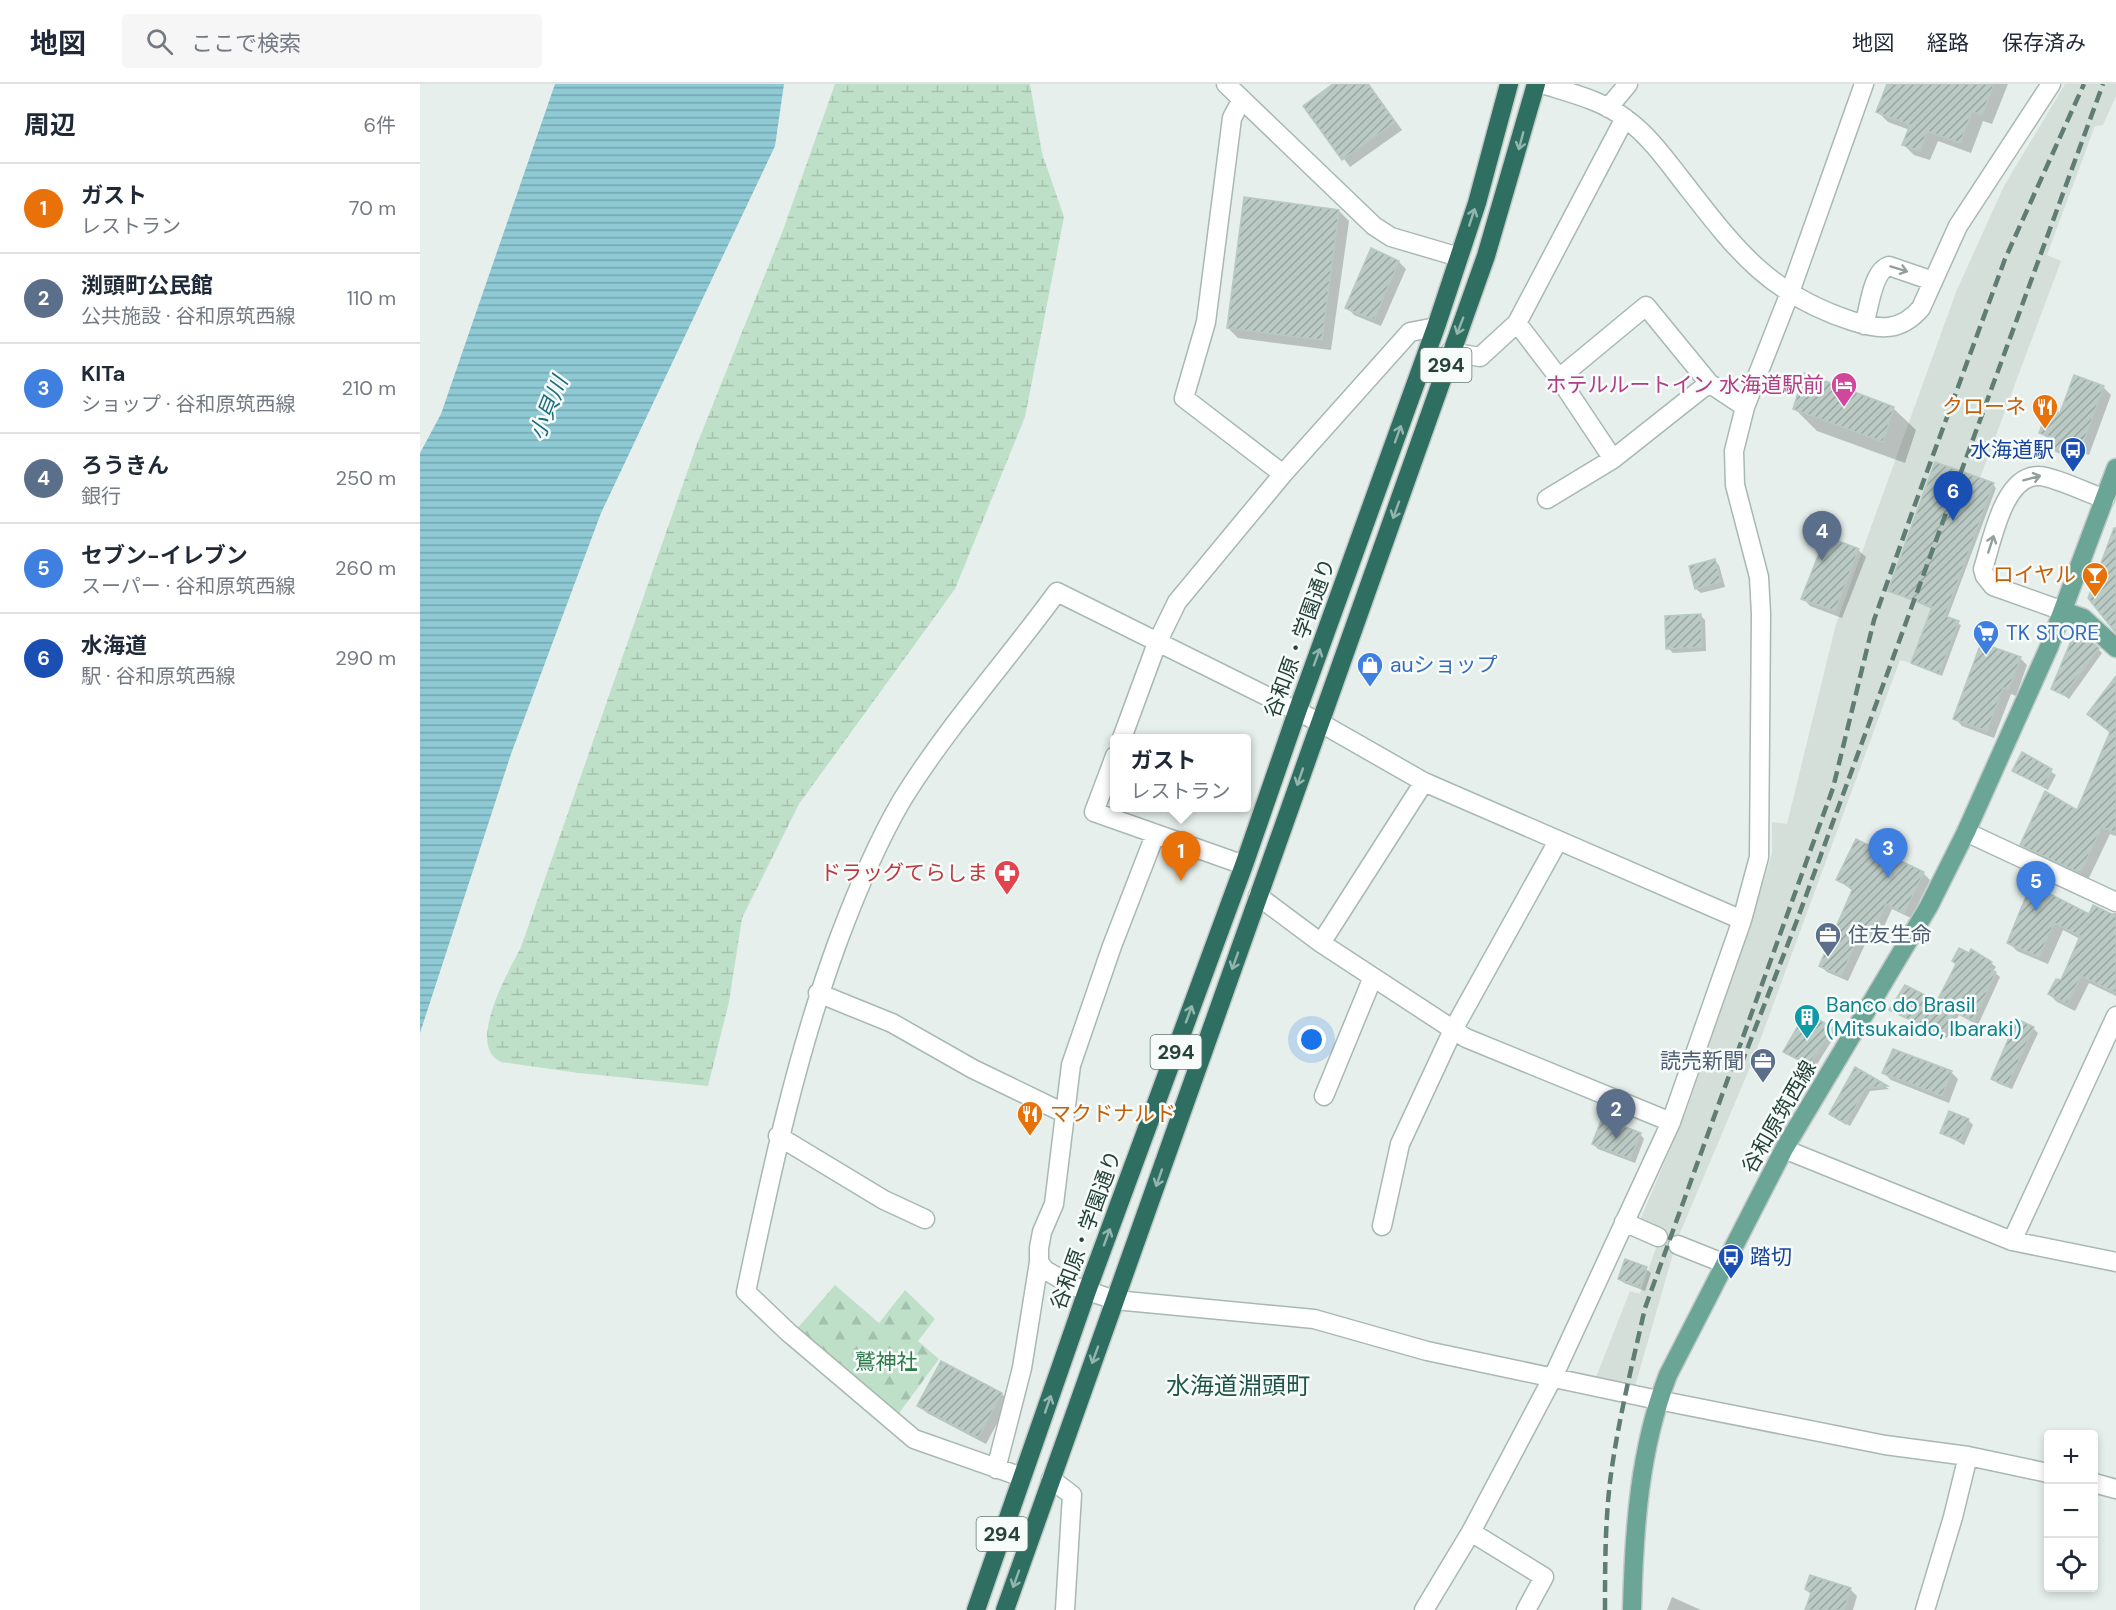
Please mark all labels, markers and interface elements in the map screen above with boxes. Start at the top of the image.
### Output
search box [122,14,542,68]
text: 地図 [30,25,86,62]
icon: search [143,25,176,58]
text: ここで検索 [191,29,301,58]
text: 地図 [1852,29,1894,57]
text: 経路 [1927,29,1969,57]
text: 保存済み [2002,29,2086,57]
text: 周辺 [24,108,76,142]
text: 6件 [363,112,396,138]
one-way arrow [1515,131,1526,150]
text: ガスト [81,181,147,210]
text: 1 [40,195,47,221]
text: 70 m [349,195,396,221]
one-way arrow [1467,208,1478,227]
text: レストラン [81,213,181,239]
one-way arrow [1889,264,1908,275]
text: 渕頭町公民館 [81,271,213,300]
text: 2 [38,285,49,311]
text: 110 m [347,285,396,311]
text: 公共施設 · 谷和原筑西線 [81,303,296,329]
one-way arrow [1454,316,1465,334]
road number: 294 [1420,348,1472,382]
text: KITa [81,359,125,388]
water label: 小貝川 [523,370,575,444]
hotel icon: ホテルルートイン 水海道駅前 [1829,370,1859,408]
place label: ホテルルートイン 水海道駅前 [1545,371,1824,399]
text: 3 [37,375,50,401]
text: 210 m [341,375,396,401]
text: ショップ · 谷和原筑西線 [81,391,296,417]
restaurant icon: クローネ [2030,392,2060,430]
place label: クローネ [1942,393,2026,421]
one-way arrow [1393,425,1404,444]
bus stop icon: 水海道駅 [2058,435,2088,473]
place label: 水海道駅 [1970,436,2054,464]
text: ろうきん [81,451,169,480]
text: 4 [37,465,50,491]
text: 250 m [335,465,396,491]
pin: 6 [1934,472,1972,521]
one-way arrow [2022,472,2041,484]
text: 銀行 [81,483,121,509]
one-way arrow [1390,500,1401,519]
pin: 4 [1802,512,1842,561]
one-way arrow [1986,535,1997,554]
text: セブン-イレブン [81,541,248,570]
street label: 谷和原・学園通り [1258,554,1342,722]
text: 5 [37,555,50,581]
text: 260 m [335,555,396,581]
bar icon: ロイヤル [2080,560,2110,598]
place label: ロイヤル [1993,561,2076,589]
text: スーパー · 谷和原筑西線 [81,573,295,599]
supermarket icon: TK STORE [1971,618,2001,656]
place label: TK STORE [2006,619,2099,647]
text: 水海道 [81,631,147,660]
text: 6 [37,645,50,671]
text: 290 m [335,645,396,671]
one-way arrow [1312,648,1323,667]
shop icon: auショップ [1355,650,1385,688]
place label: auショップ [1390,651,1497,679]
text: 駅 · 谷和原筑西線 [81,663,236,689]
popup [1110,734,1251,812]
text: ガスト [1131,746,1197,775]
one-way arrow [1293,768,1304,786]
text: レストラン [1131,778,1231,804]
pin: 3 [1868,828,1908,878]
pin: 1 [1162,832,1200,881]
pharmacy icon: ドラッグてらしま [992,858,1022,896]
place label: ドラッグてらしま [820,859,988,887]
pin: 5 [2016,862,2056,911]
office icon: 住友生命 [1813,920,1843,958]
place label: 住友生命 [1848,921,1932,949]
one-way arrow [1228,951,1239,970]
place label: Banco do Brasil (Mitsukaido, Ibaraki) [1826,991,2021,1043]
building icon: Banco do Brasil (Mitsukaido, Ibaraki) [1792,1002,1822,1040]
one-way arrow [1185,1005,1196,1024]
your location [1297,1025,1326,1054]
road number: 294 [1150,1035,1202,1069]
office icon: 読売新聞 [1748,1046,1778,1084]
place label: 読売新聞 [1660,1047,1744,1075]
street label: 谷和原筑西線 [1735,1055,1823,1179]
pin: 2 [1596,1090,1636,1139]
restaurant icon: マクドナルド [1015,1099,1045,1137]
place label: マクドナルド [1050,1100,1176,1128]
street label: 谷和原・学園通り [1044,1146,1128,1314]
one-way arrow [1152,1168,1163,1187]
one-way arrow [1103,1228,1114,1246]
bus stop icon: 踏切 [1716,1242,1746,1280]
place label: 踏切 [1750,1243,1792,1271]
one-way arrow [1089,1346,1100,1364]
park label: 鷲神社 [855,1348,918,1376]
district label: 水海道淵頭町 [1166,1370,1310,1401]
one-way arrow [1043,1395,1054,1414]
map controls [2044,1430,2098,1592]
button: + [2044,1430,2098,1484]
button: − [2044,1484,2098,1538]
road number: 294 [976,1517,1028,1551]
button: locate [2044,1538,2098,1592]
one-way arrow [1009,1569,1020,1588]

